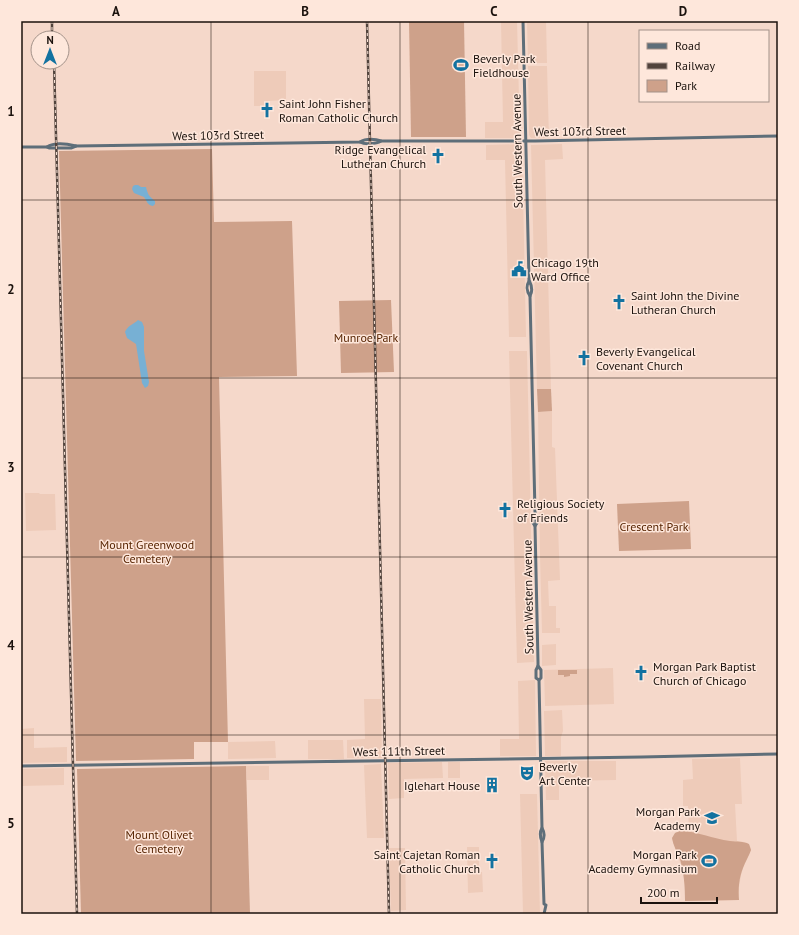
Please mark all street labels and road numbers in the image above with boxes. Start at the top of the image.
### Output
street label: South Western Avenue [509,94,525,208]
street label: West 103rd Street [534,123,626,139]
street label: West 103rd Street [172,127,264,143]
street label: South Western Avenue [520,540,536,654]
street label: West 111th Street [353,743,445,759]

